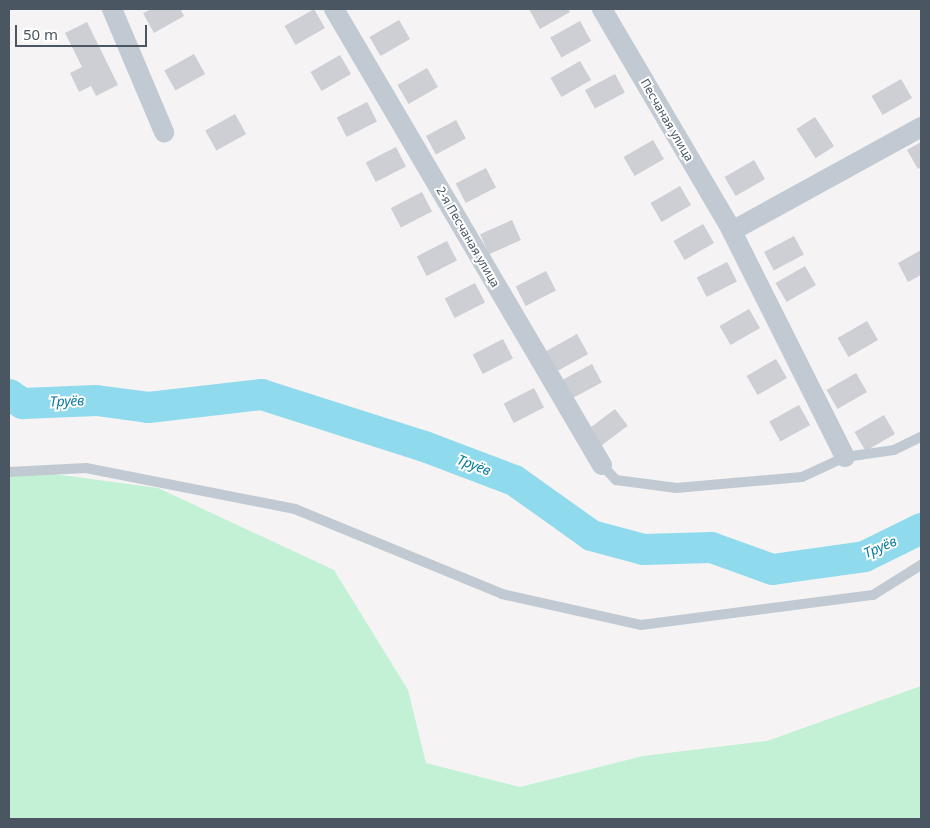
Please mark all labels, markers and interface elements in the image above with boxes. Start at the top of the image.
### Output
scale bar [18,15,150,47]
text: 50 m [23,24,58,44]
street label: Песчаная улица [637,76,697,164]
street label: 2-я Песчаная улица [433,184,503,290]
water label: Труёв [49,392,85,410]
water label: Труёв [455,451,493,479]
water label: Труёв [861,532,899,562]

